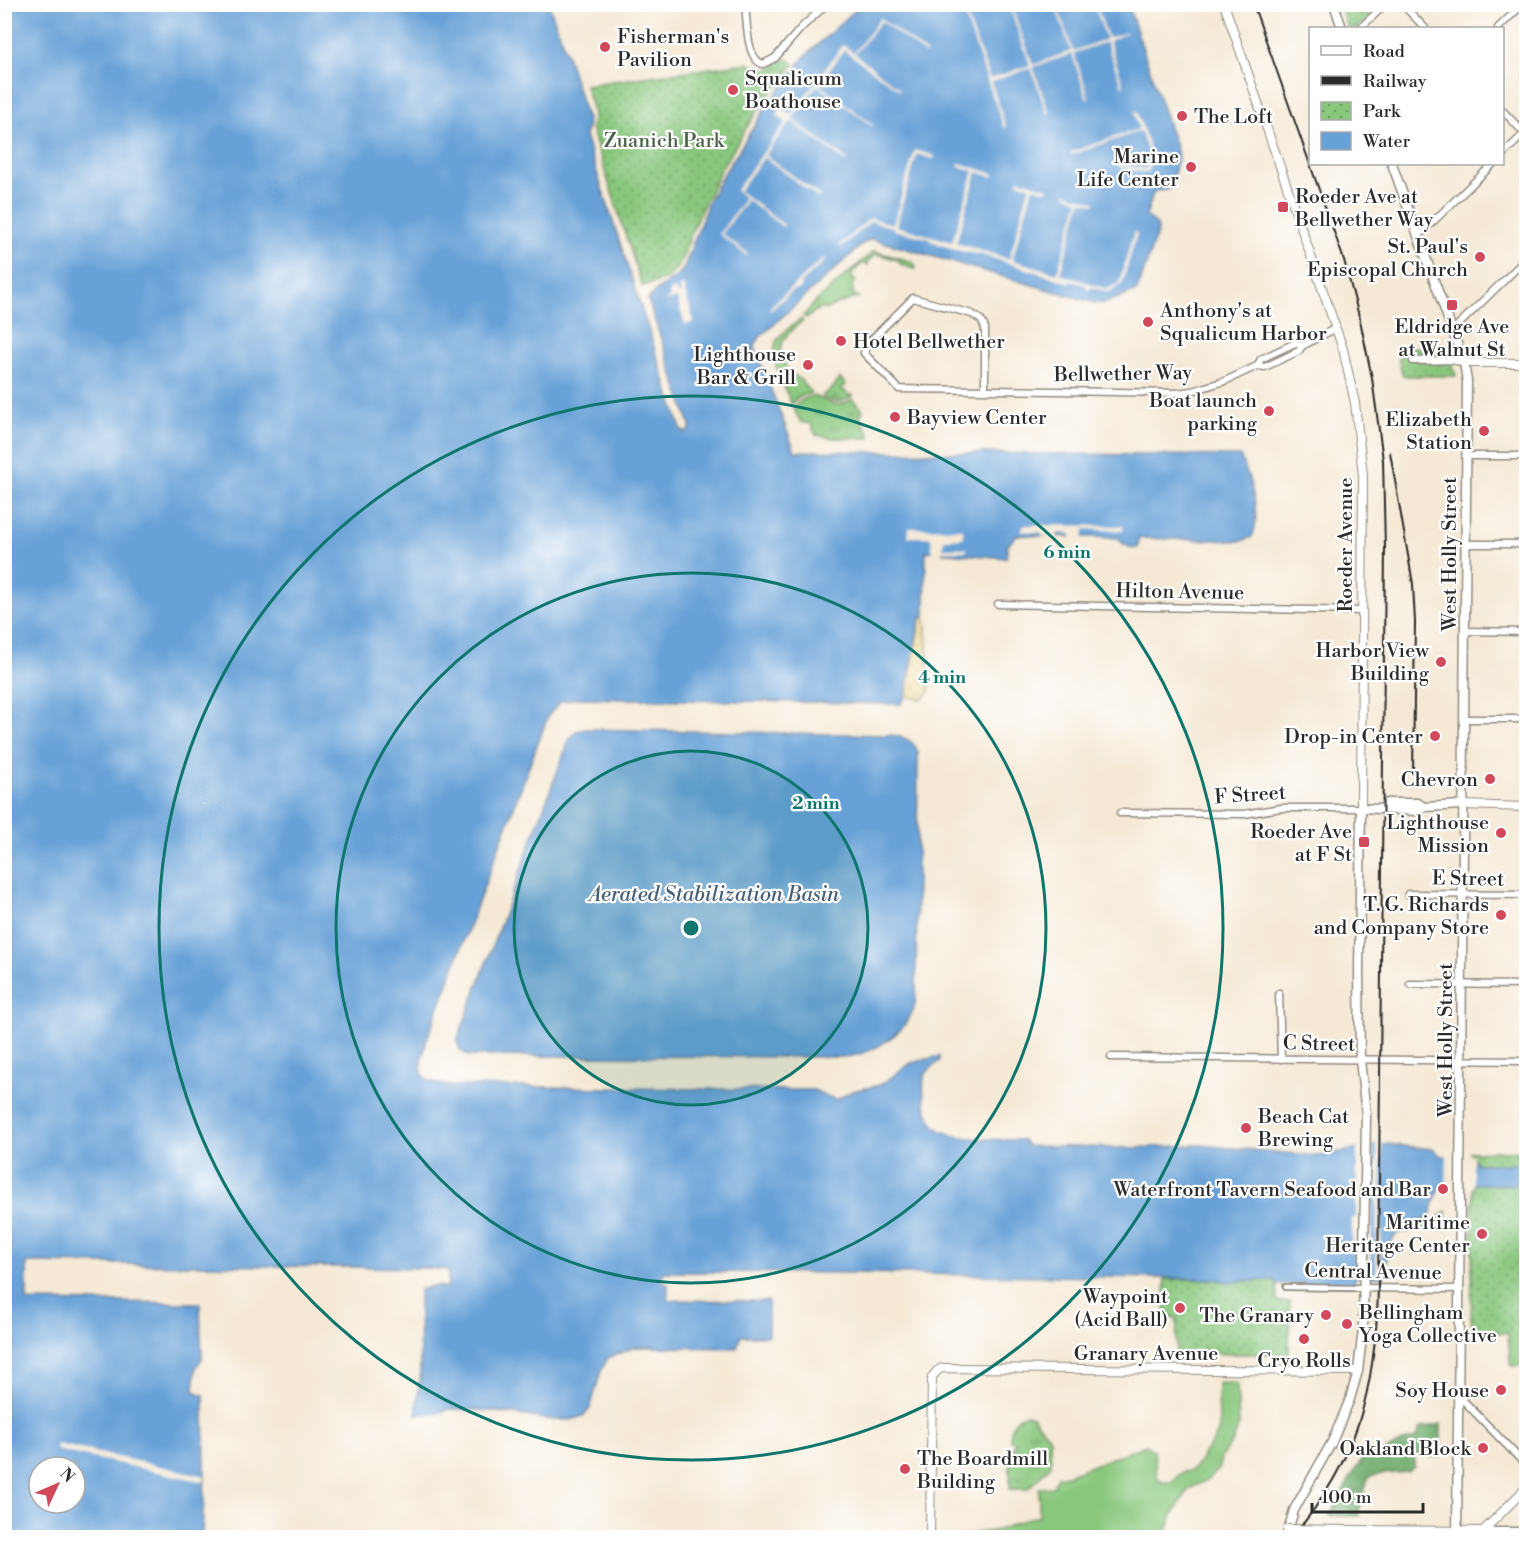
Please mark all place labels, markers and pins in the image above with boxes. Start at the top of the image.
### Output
place label: Fisherman's Pavilion [617,25,729,73]
marker: Fisherman's Pavilion [598,40,612,54]
place label: Squalicum Boathouse [744,67,842,115]
marker: Squalicum Boathouse [726,83,740,97]
place label: The Loft [1194,105,1273,130]
marker: The Loft [1175,109,1189,123]
place label: Marine Life Center [1077,145,1179,193]
marker: Marine Life Center [1184,160,1198,174]
place label: Roeder Ave at Bellwether Way [1294,185,1434,233]
marker: Roeder Ave at Bellwether Way [1276,200,1290,214]
place label: St. Paul's Episcopal Church [1307,235,1468,283]
marker: St. Paul's Episcopal Church [1473,250,1487,264]
marker: Eldridge Ave at Walnut St [1445,298,1459,312]
place label: Anthony's at Squalicum Harbor [1159,299,1327,347]
marker: Anthony's at Squalicum Harbor [1141,315,1155,329]
place label: Eldridge Ave at Walnut St [1395,315,1509,363]
place label: Hotel Bellwether [853,330,1005,355]
marker: Hotel Bellwether [834,334,848,348]
place label: Lighthouse Bar & Grill [693,343,796,391]
marker: Lighthouse Bar & Grill [801,358,815,372]
place label: Boat launch parking [1148,389,1258,437]
marker: Boat launch parking [1262,404,1276,418]
place label: Bayview Center [906,406,1047,431]
place label: Elizabeth Station [1385,408,1472,456]
marker: Bayview Center [888,410,902,424]
marker: Elizabeth Station [1477,424,1491,438]
place label: Harbor View Building [1315,639,1430,687]
marker: Harbor View Building [1434,655,1448,669]
place label: Drop-in Center [1284,725,1423,750]
marker: Drop-in Center [1428,729,1442,743]
place label: Chevron [1401,768,1478,793]
marker: Chevron [1483,772,1497,786]
place label: Lighthouse Mission [1386,811,1489,859]
place label: Roeder Ave at F St [1250,820,1352,868]
marker: Lighthouse Mission [1494,826,1508,840]
marker: Roeder Ave at F St [1357,835,1371,849]
place label: T. G. Richards and Company Store [1314,893,1489,941]
marker: T. G. Richards and Company Store [1494,908,1508,922]
centre of rings [681,918,701,938]
place label: Beach Cat Brewing [1257,1105,1349,1153]
marker: Beach Cat Brewing [1239,1121,1253,1135]
place label: Waterfront Tavern Seafood and Bar [1112,1178,1431,1203]
marker: Waterfront Tavern Seafood and Bar [1436,1182,1450,1196]
place label: Maritime Heritage Center [1325,1211,1470,1259]
marker: Maritime Heritage Center [1475,1227,1489,1241]
place label: Waypoint (Acid Ball) [1074,1285,1168,1333]
marker: Waypoint (Acid Ball) [1173,1301,1187,1315]
place label: Bellingham Yoga Collective [1358,1301,1497,1349]
place label: The Granary [1200,1304,1314,1329]
marker: The Granary [1319,1308,1333,1322]
marker: Bellingham Yoga Collective [1340,1317,1354,1331]
marker: Cryo Rolls [1297,1332,1311,1346]
place label: Cryo Rolls [1257,1349,1351,1374]
place label: Soy House [1395,1379,1489,1404]
marker: Soy House [1494,1383,1508,1397]
place label: Oakland Block [1340,1437,1473,1462]
marker: Oakland Block [1476,1441,1490,1455]
place label: The Boardmill Building [916,1447,1048,1495]
marker: The Boardmill Building [898,1462,912,1476]

